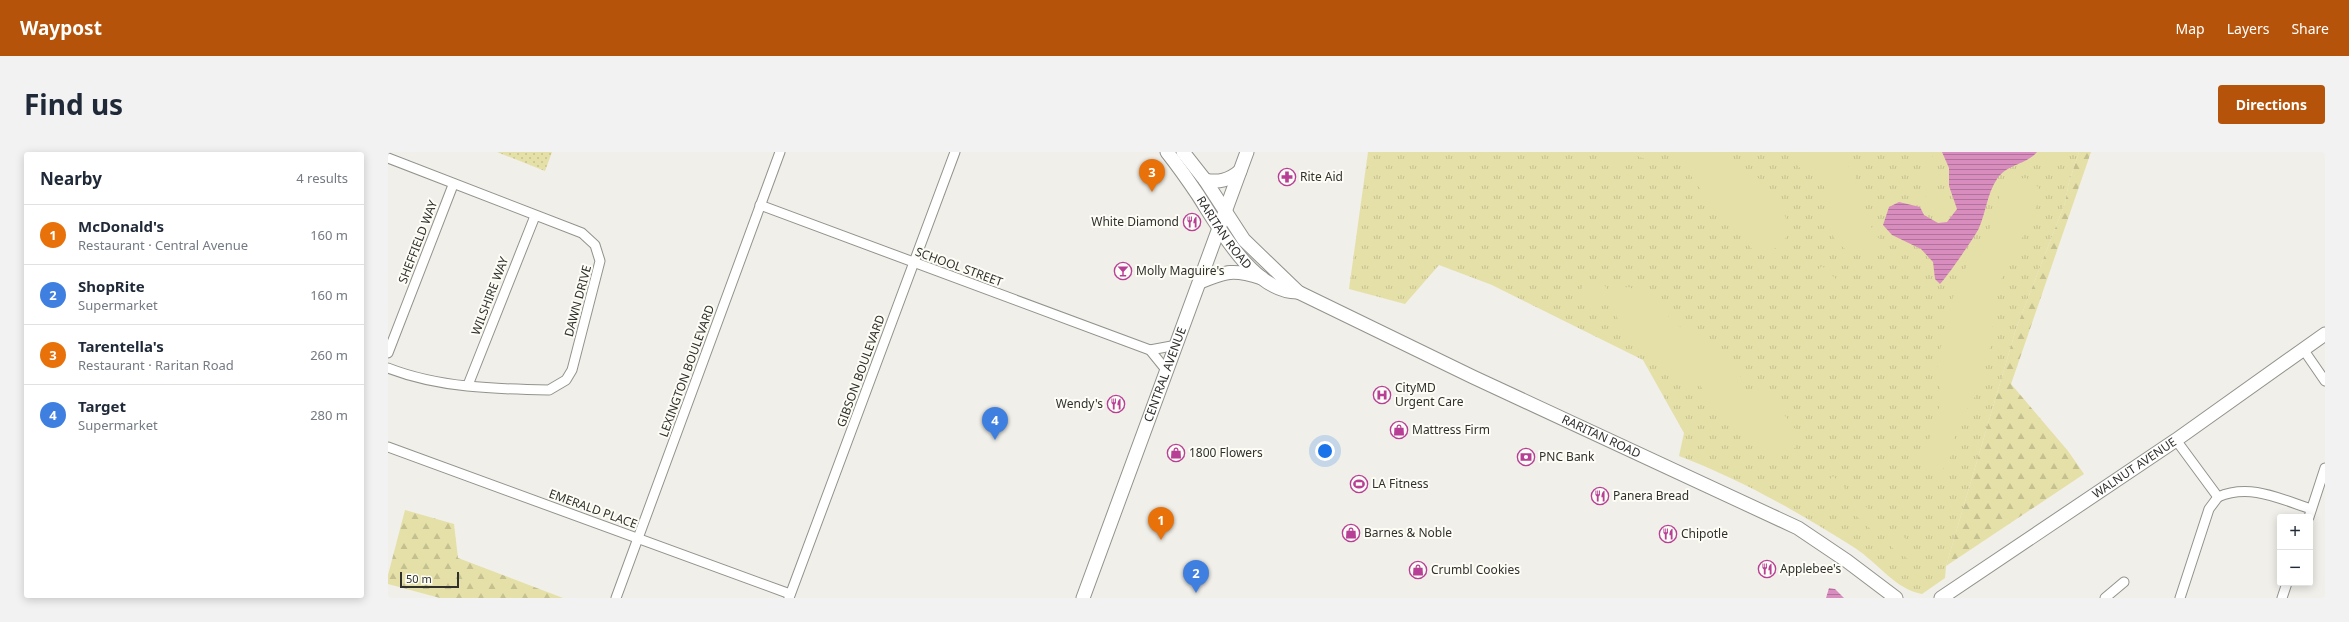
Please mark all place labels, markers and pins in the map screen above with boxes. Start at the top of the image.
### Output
pin: 3 [1139,159,1165,192]
pharmacy icon: Rite Aid [1277,167,1297,187]
place label: Rite Aid [1300,168,1343,185]
restaurant icon: White Diamond [1182,212,1202,232]
place label: White Diamond [1091,213,1179,230]
bar icon: Molly Maguire's [1113,261,1133,281]
place label: Molly Maguire's [1136,262,1225,279]
place label: CityMD Urgent Care [1395,379,1464,410]
hospital icon: CityMD Urgent Care [1372,385,1392,405]
restaurant icon: Wendy's [1106,394,1126,414]
place label: Wendy's [1056,395,1103,412]
pin: 4 [982,407,1008,440]
shop icon: Mattress Firm [1389,420,1409,440]
place label: Mattress Firm [1412,421,1490,438]
shop icon: 1800 Flowers [1166,443,1186,463]
place label: 1800 Flowers [1189,444,1263,461]
bank icon: PNC Bank [1516,447,1536,467]
place label: PNC Bank [1539,448,1595,465]
sports icon: LA Fitness [1349,474,1369,494]
place label: LA Fitness [1372,475,1429,492]
restaurant icon: Panera Bread [1590,486,1610,506]
place label: Panera Bread [1613,487,1689,504]
pin: 1 [1148,507,1174,540]
shop icon: Barnes & Noble [1341,523,1361,543]
place label: Barnes & Noble [1364,524,1452,541]
restaurant icon: Chipotle [1658,524,1678,544]
place label: Chipotle [1681,525,1728,542]
restaurant icon: Applebee's [1757,559,1777,579]
pin: 2 [1183,560,1209,593]
shop icon: Crumbl Cookies [1408,560,1428,580]
place label: Applebee's [1780,560,1841,577]
place label: Crumbl Cookies [1431,561,1520,578]

